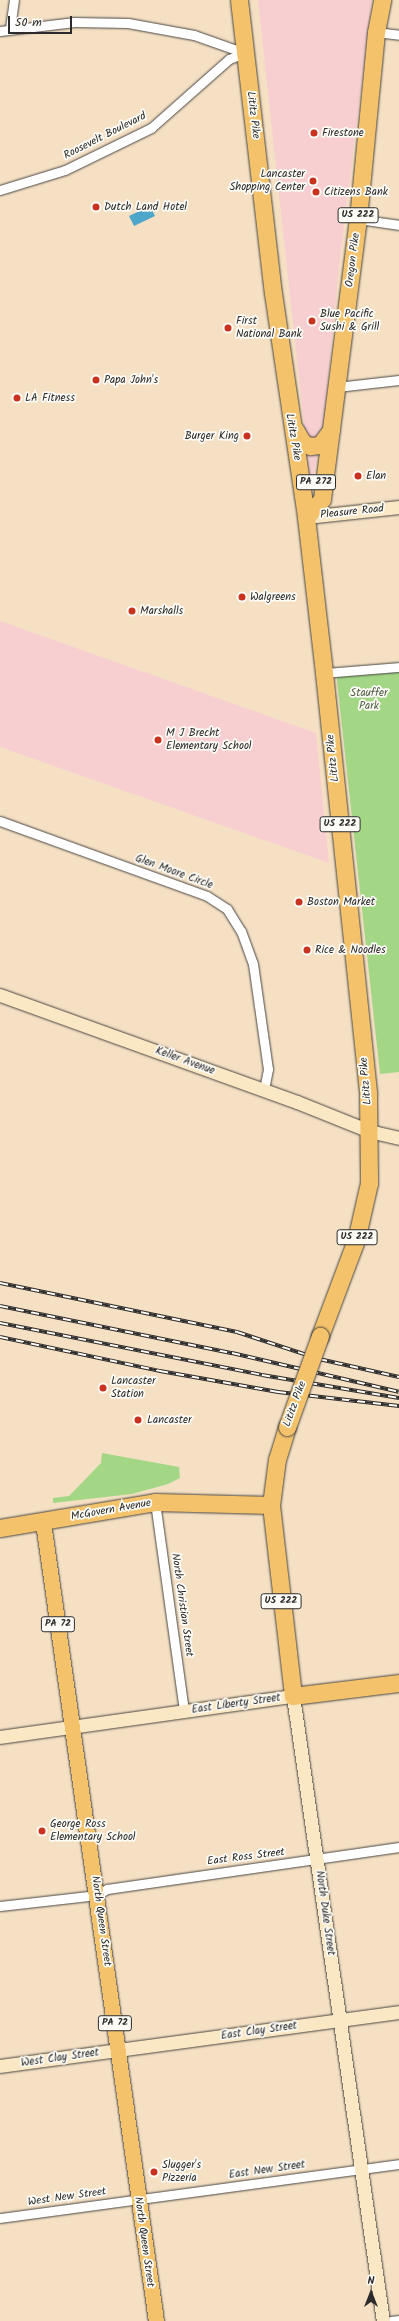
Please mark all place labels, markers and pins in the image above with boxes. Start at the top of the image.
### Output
place label: Firestone [322,126,364,140]
marker: Firestone [309,128,319,138]
place label: Lancaster Shopping Center [229,168,305,194]
marker: Lancaster Shopping Center [308,176,318,186]
place label: Citizens Bank [324,185,388,199]
marker: Citizens Bank [311,187,321,197]
place label: Dutch Land Hotel [104,200,187,214]
marker: Dutch Land Hotel [91,202,101,212]
place label: Blue Pacific Sushi & Grill [320,308,379,334]
place label: First National Bank [236,315,302,341]
marker: Blue Pacific Sushi & Grill [307,316,317,326]
marker: First National Bank [223,323,233,333]
place label: Papa John's [104,373,158,387]
marker: Papa John's [91,375,101,385]
place label: LA Fitness [25,391,75,405]
marker: LA Fitness [12,393,22,403]
place label: Burger King [185,429,239,443]
marker: Burger King [242,431,252,441]
place label: Elan [366,469,386,483]
marker: Elan [353,471,363,481]
place label: Walgreens [250,590,296,604]
marker: Walgreens [237,592,247,602]
place label: Marshalls [140,604,183,618]
marker: Marshalls [127,606,137,616]
place label: M J Brecht Elementary School [166,727,252,753]
marker: M J Brecht Elementary School [153,735,163,745]
place label: Boston Market [307,895,375,909]
marker: Boston Market [294,897,304,907]
place label: Rice & Noodles [315,943,386,957]
marker: Rice & Noodles [302,945,312,955]
place label: Lancaster Station [111,1375,156,1401]
marker: Lancaster Station [98,1383,108,1393]
place label: Lancaster [147,1413,192,1427]
marker: Lancaster [132,1414,144,1426]
place label: George Ross Elementary School [50,1818,136,1844]
marker: George Ross Elementary School [37,1826,47,1836]
place label: Slugger's Pizzeria [162,2159,201,2185]
marker: Slugger's Pizzeria [149,2167,159,2177]

